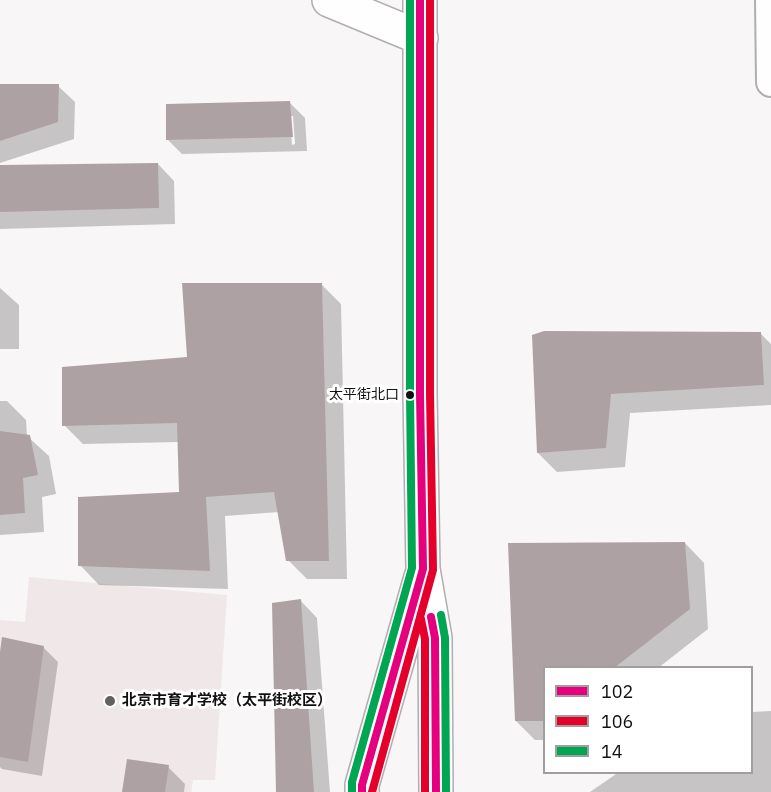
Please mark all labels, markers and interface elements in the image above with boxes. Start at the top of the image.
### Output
place label: 太平街北口 [329,387,399,403]
marker: 太平街北口 [404,389,416,401]
legend [543,666,753,774]
text: 102 [601,680,633,703]
place label: 北京市育才学校（太平街校区） [122,692,332,710]
marker: 北京市育才学校（太平街校区） [103,694,117,708]
text: 106 [601,710,633,733]
text: 14 [601,740,623,763]

